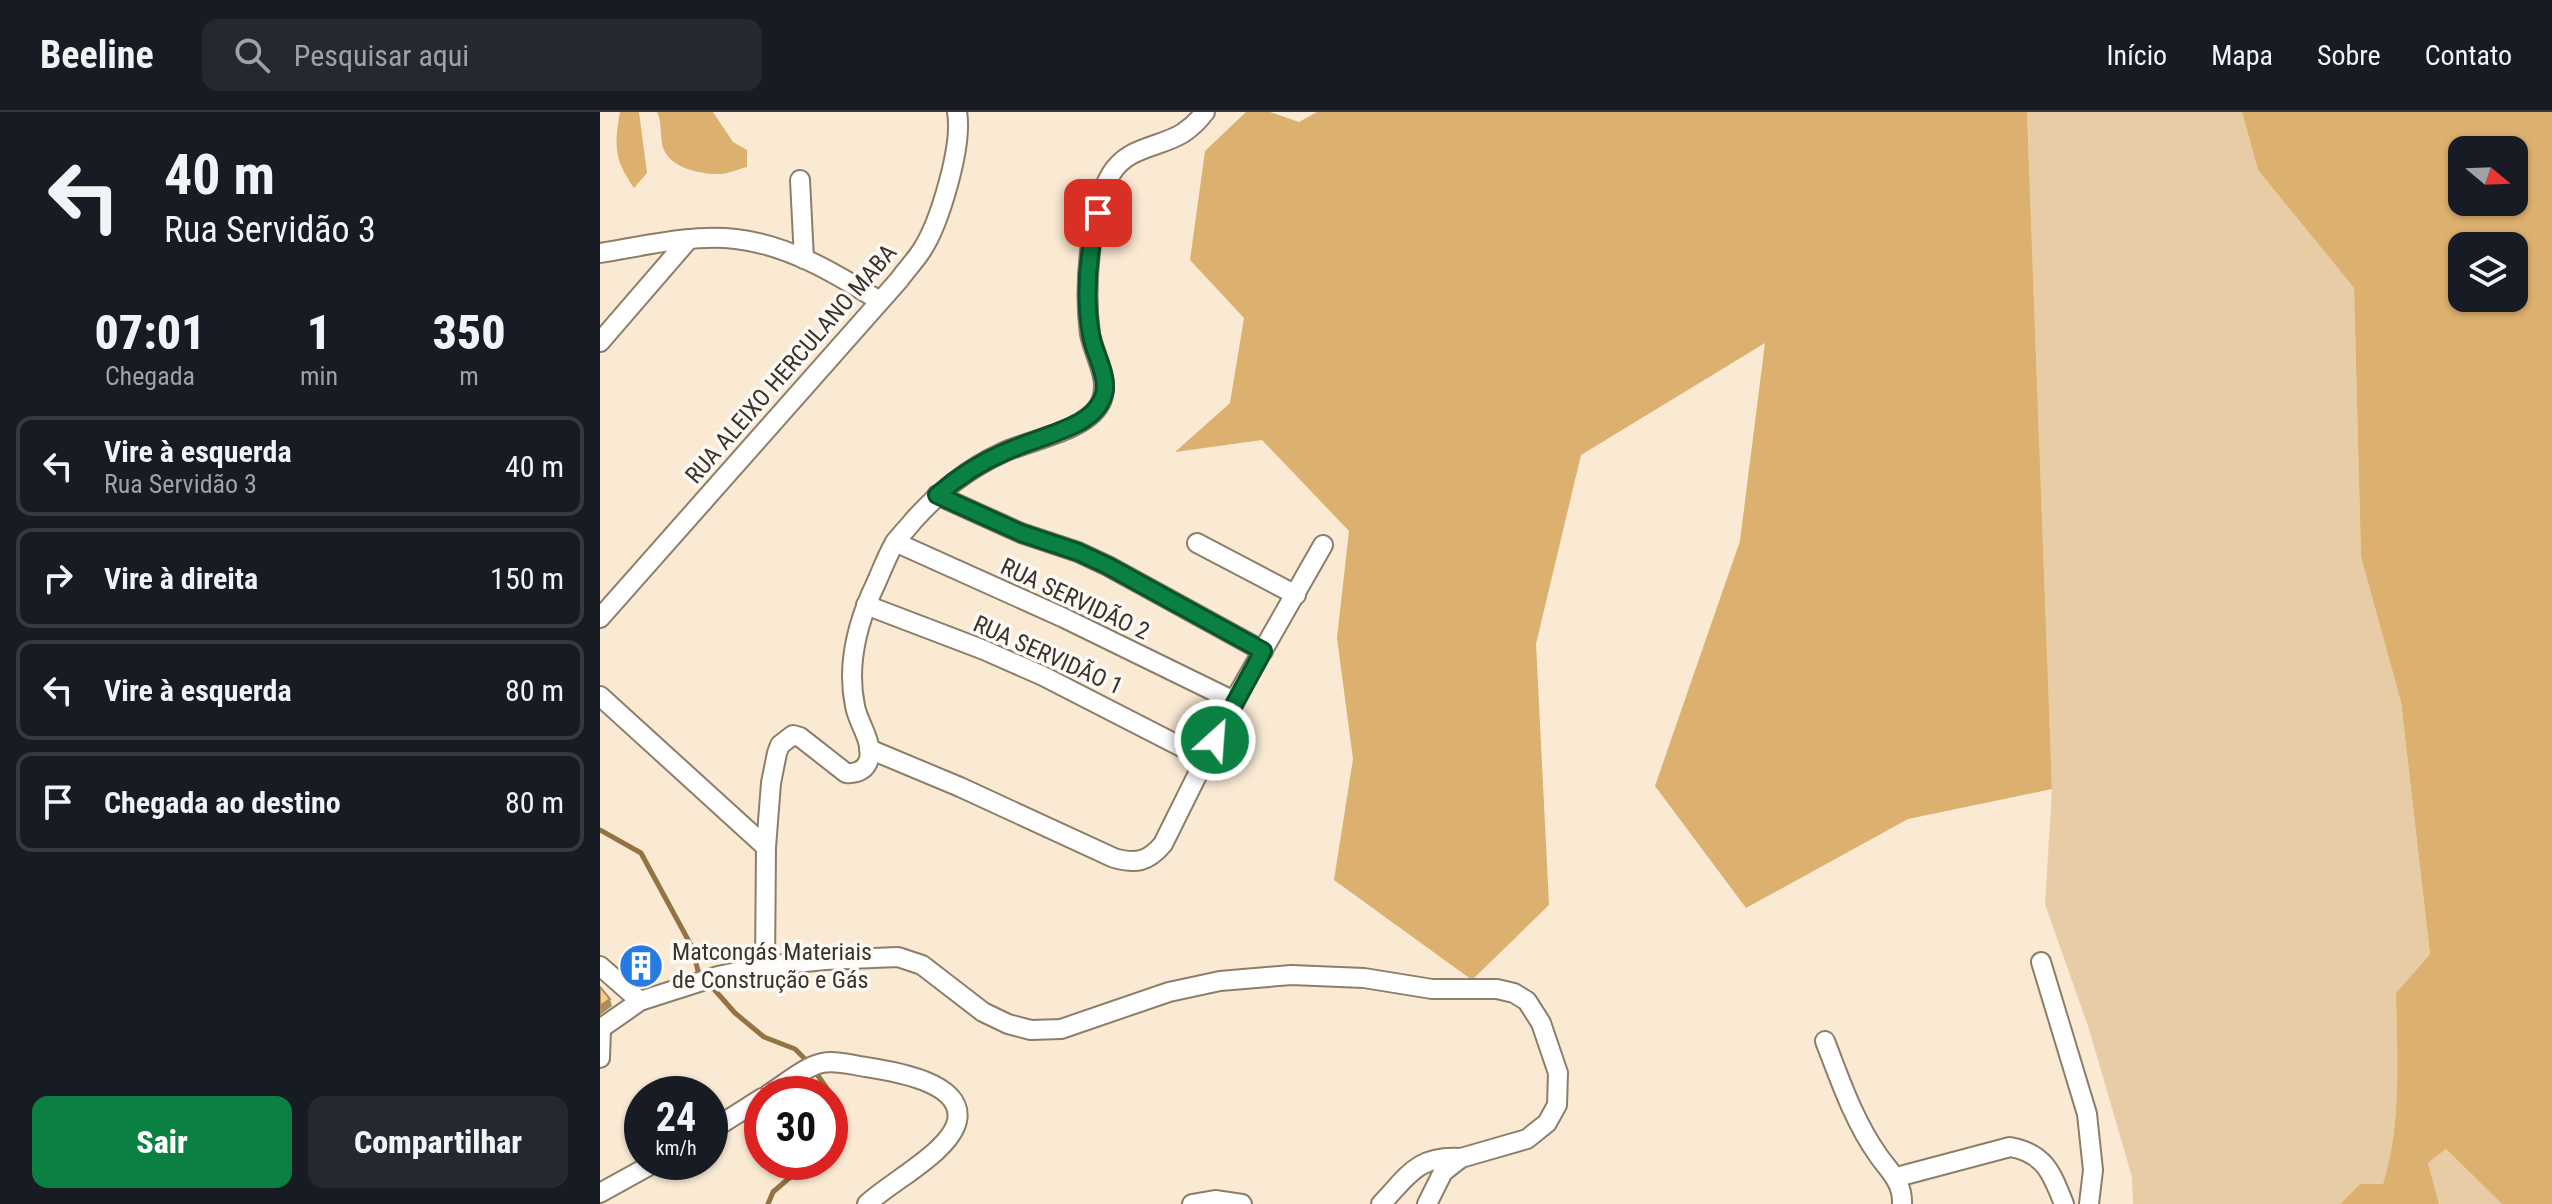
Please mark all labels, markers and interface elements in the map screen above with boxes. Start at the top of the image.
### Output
search box [202,19,762,91]
text: Beeline [40,33,154,77]
icon: search [230,33,274,77]
text: Pesquisar aqui [294,38,469,73]
text: Início [2107,39,2167,72]
text: Mapa [2211,39,2273,72]
text: Sobre [2317,39,2381,72]
text: Contato [2425,39,2512,72]
north arrow [2448,136,2528,216]
map controls [2448,136,2528,312]
text: 40 m [164,142,275,208]
icon: left [32,144,136,248]
pin [1064,179,1132,247]
icon: arrive [1076,191,1120,235]
text: Rua Servidão 3 [164,209,376,251]
button: layers [2448,232,2528,312]
street label: RUA ALEIXO HERCULANO MABA [680,239,903,489]
text: 07:01 [94,304,206,361]
text: 1 [307,304,331,361]
text: 350 [432,304,506,361]
text: Chegada [105,361,195,391]
text: min [300,361,338,391]
text: m [459,361,479,391]
text: Vire à esquerda [104,434,292,469]
icon: left [36,444,80,488]
text: 40 m [505,449,564,484]
text: Rua Servidão 3 [104,469,257,499]
street label: RUA SERVIDÃO 2 [996,552,1154,646]
icon: right [36,556,80,600]
text: Vire à direita [104,561,258,596]
text: 150 m [490,561,564,596]
street label: RUA SERVIDÃO 1 [969,610,1127,700]
icon: left [36,668,80,712]
text: Vire à esquerda [104,673,292,708]
text: 80 m [505,673,564,708]
position arrow [1173,698,1257,782]
icon: arrive [36,780,80,824]
text: Chegada ao destino [104,785,341,820]
text: 80 m [505,785,564,820]
place label: Matcongás Materiais de Construção e Gás [672,938,872,994]
building icon: Matcongás Materiais de Construção e Gás [617,942,665,990]
speed limit sign: 30 [744,1076,848,1180]
text: 24 [656,1094,696,1141]
button: Sair [32,1096,292,1188]
button: Compartilhar [308,1096,568,1188]
text: km/h [655,1136,697,1160]

